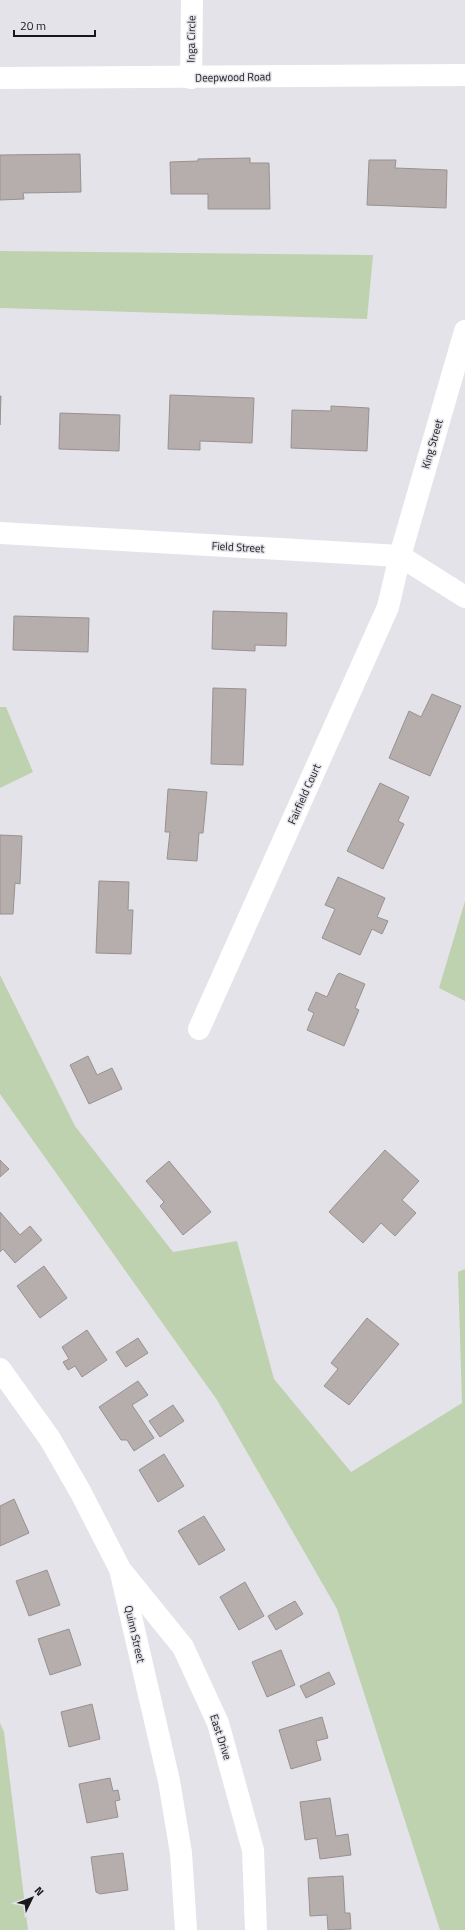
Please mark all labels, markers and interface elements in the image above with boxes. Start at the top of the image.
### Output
scale bar [14,12,95,38]
street label: Inga Circle [183,15,199,63]
text: 20 m [20,16,46,35]
street label: Deepwood Road [195,68,271,86]
street label: King Street [417,417,447,471]
street label: Field Street [211,538,265,556]
street label: Fairfield Court [284,761,325,827]
street label: Quinn Street [121,1604,149,1664]
street label: East Drive [206,1712,236,1762]
north arrow [12,1878,52,1918]
text: N [31,1883,48,1899]

